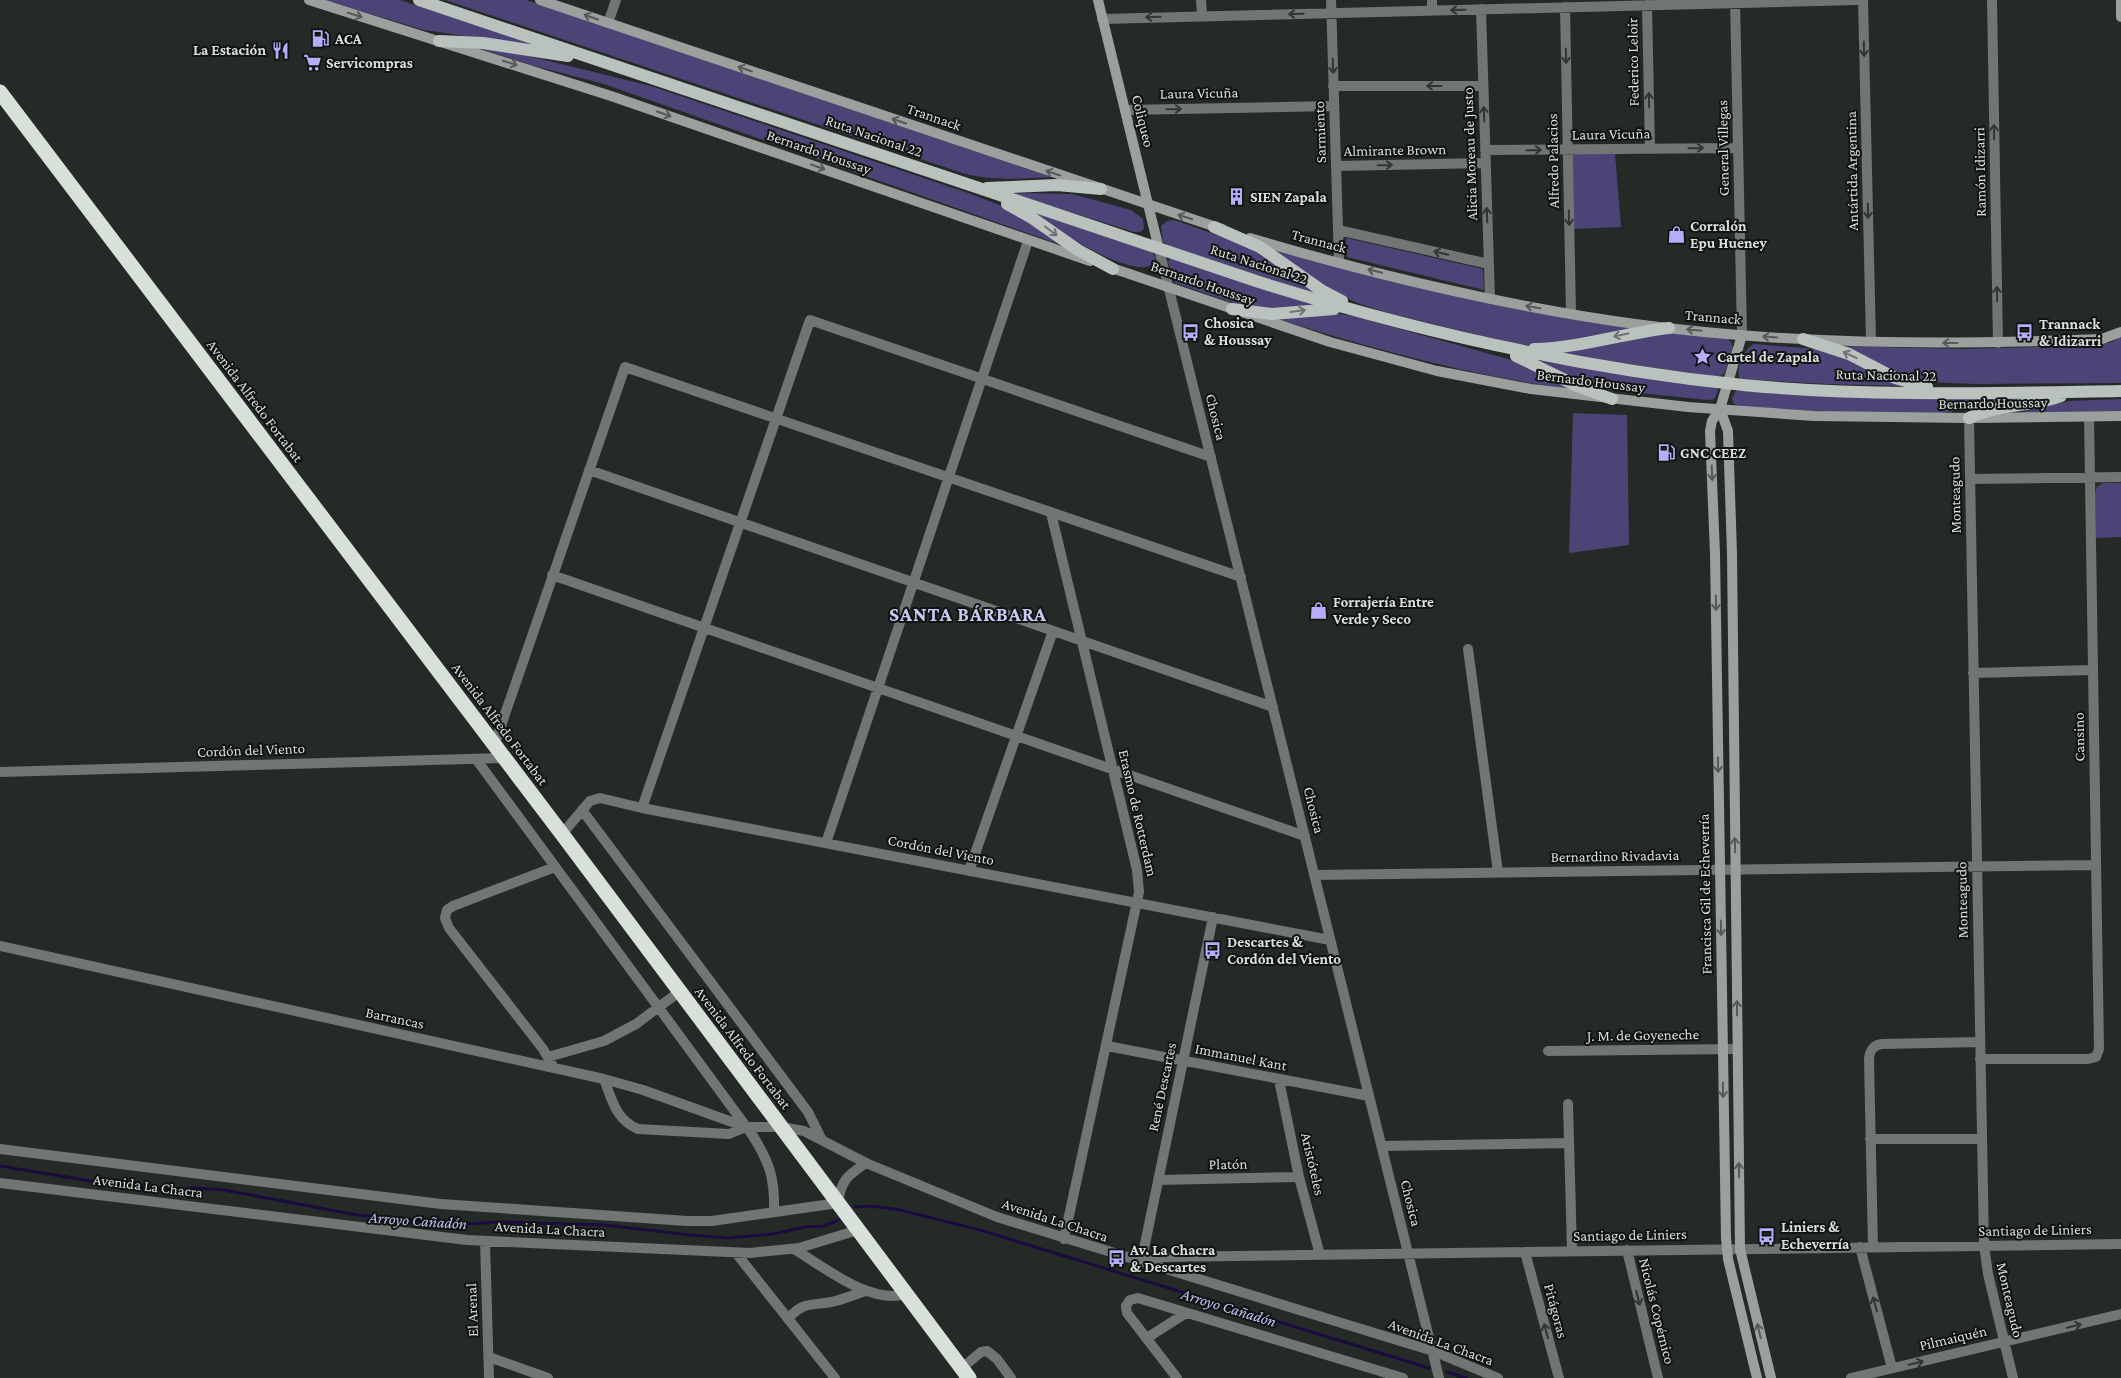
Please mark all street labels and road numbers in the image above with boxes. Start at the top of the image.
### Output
street label: Federico Leloir [1624,17,1642,106]
street label: Laura Vicuña [1160,84,1238,102]
street label: Alicia Moreau de Justo [1460,87,1481,221]
street label: Coliqueo [1128,93,1157,149]
street label: Trannack [905,100,964,134]
street label: General Villegas [1714,100,1733,196]
street label: Sarmiento [1311,101,1329,163]
street label: Antártida Argentina [1843,111,1862,231]
street label: Ruta Nacional 22 [824,112,924,160]
street label: Alfredo Palacios [1544,113,1562,209]
street label: Laura Vicuña [1572,125,1650,143]
street label: Bernardo Houssay [764,127,873,178]
street label: Ramón Idizarri [1971,127,1989,217]
street label: Almirante Brown [1344,141,1446,159]
street label: Trannack [1290,226,1349,256]
street label: Ruta Nacional 22 [1208,241,1310,287]
street label: Bernardo Houssay [1148,258,1257,309]
street label: Trannack [1684,307,1743,328]
street label: Avenida Alfredo Fortabat [204,337,307,466]
street label: Bernardo Houssay [1536,366,1646,397]
street label: Ruta Nacional 22 [1835,366,1937,384]
street label: Chosica [1203,392,1229,442]
street label: Bernardo Houssay [1938,394,2048,413]
street label: Monteagudo [1946,456,1965,534]
street label: Avenida Alfredo Fortabat [449,660,552,789]
street label: Cansino [2071,712,2087,762]
street label: Cordón del Viento [197,740,305,760]
street label: Erasmo de Rotterdam [1116,748,1160,878]
street label: Chosica [1301,785,1327,835]
street label: Francisca Gil de Echeverría [1696,813,1714,974]
street label: Cordón del Viento [887,832,995,868]
street label: Bernardino Rivadavia [1550,847,1680,865]
street label: Monteagudo [1953,861,1972,939]
street label: Avenida Alfredo Fortabat [692,984,795,1113]
street label: Barrancas [364,1004,426,1032]
street label: J. M. de Goyeneche [1585,1026,1700,1045]
street label: Immanuel Kant [1194,1040,1289,1074]
street label: René Descartes [1145,1041,1179,1133]
street label: Aristóteles [1298,1131,1328,1197]
street label: Platón [1208,1156,1248,1172]
street label: Avenida La Chacra [92,1171,204,1201]
street label: Chosica [1398,1178,1424,1228]
street label: Avenida La Chacra [1000,1195,1110,1245]
street label: Avenida La Chacra [494,1218,606,1240]
street label: Santiago de Liniers [1978,1221,2092,1240]
street label: Santiago de Liniers [1573,1226,1687,1245]
street label: Nicolás Copérnico [1635,1256,1678,1366]
street label: Monteagudo [1993,1261,2026,1339]
street label: Pitágoras [1540,1282,1571,1340]
street label: El Arenal [463,1283,481,1337]
street label: Avenida La Chacra [1386,1316,1496,1368]
street label: Pilmaiquén [1918,1322,1988,1354]

